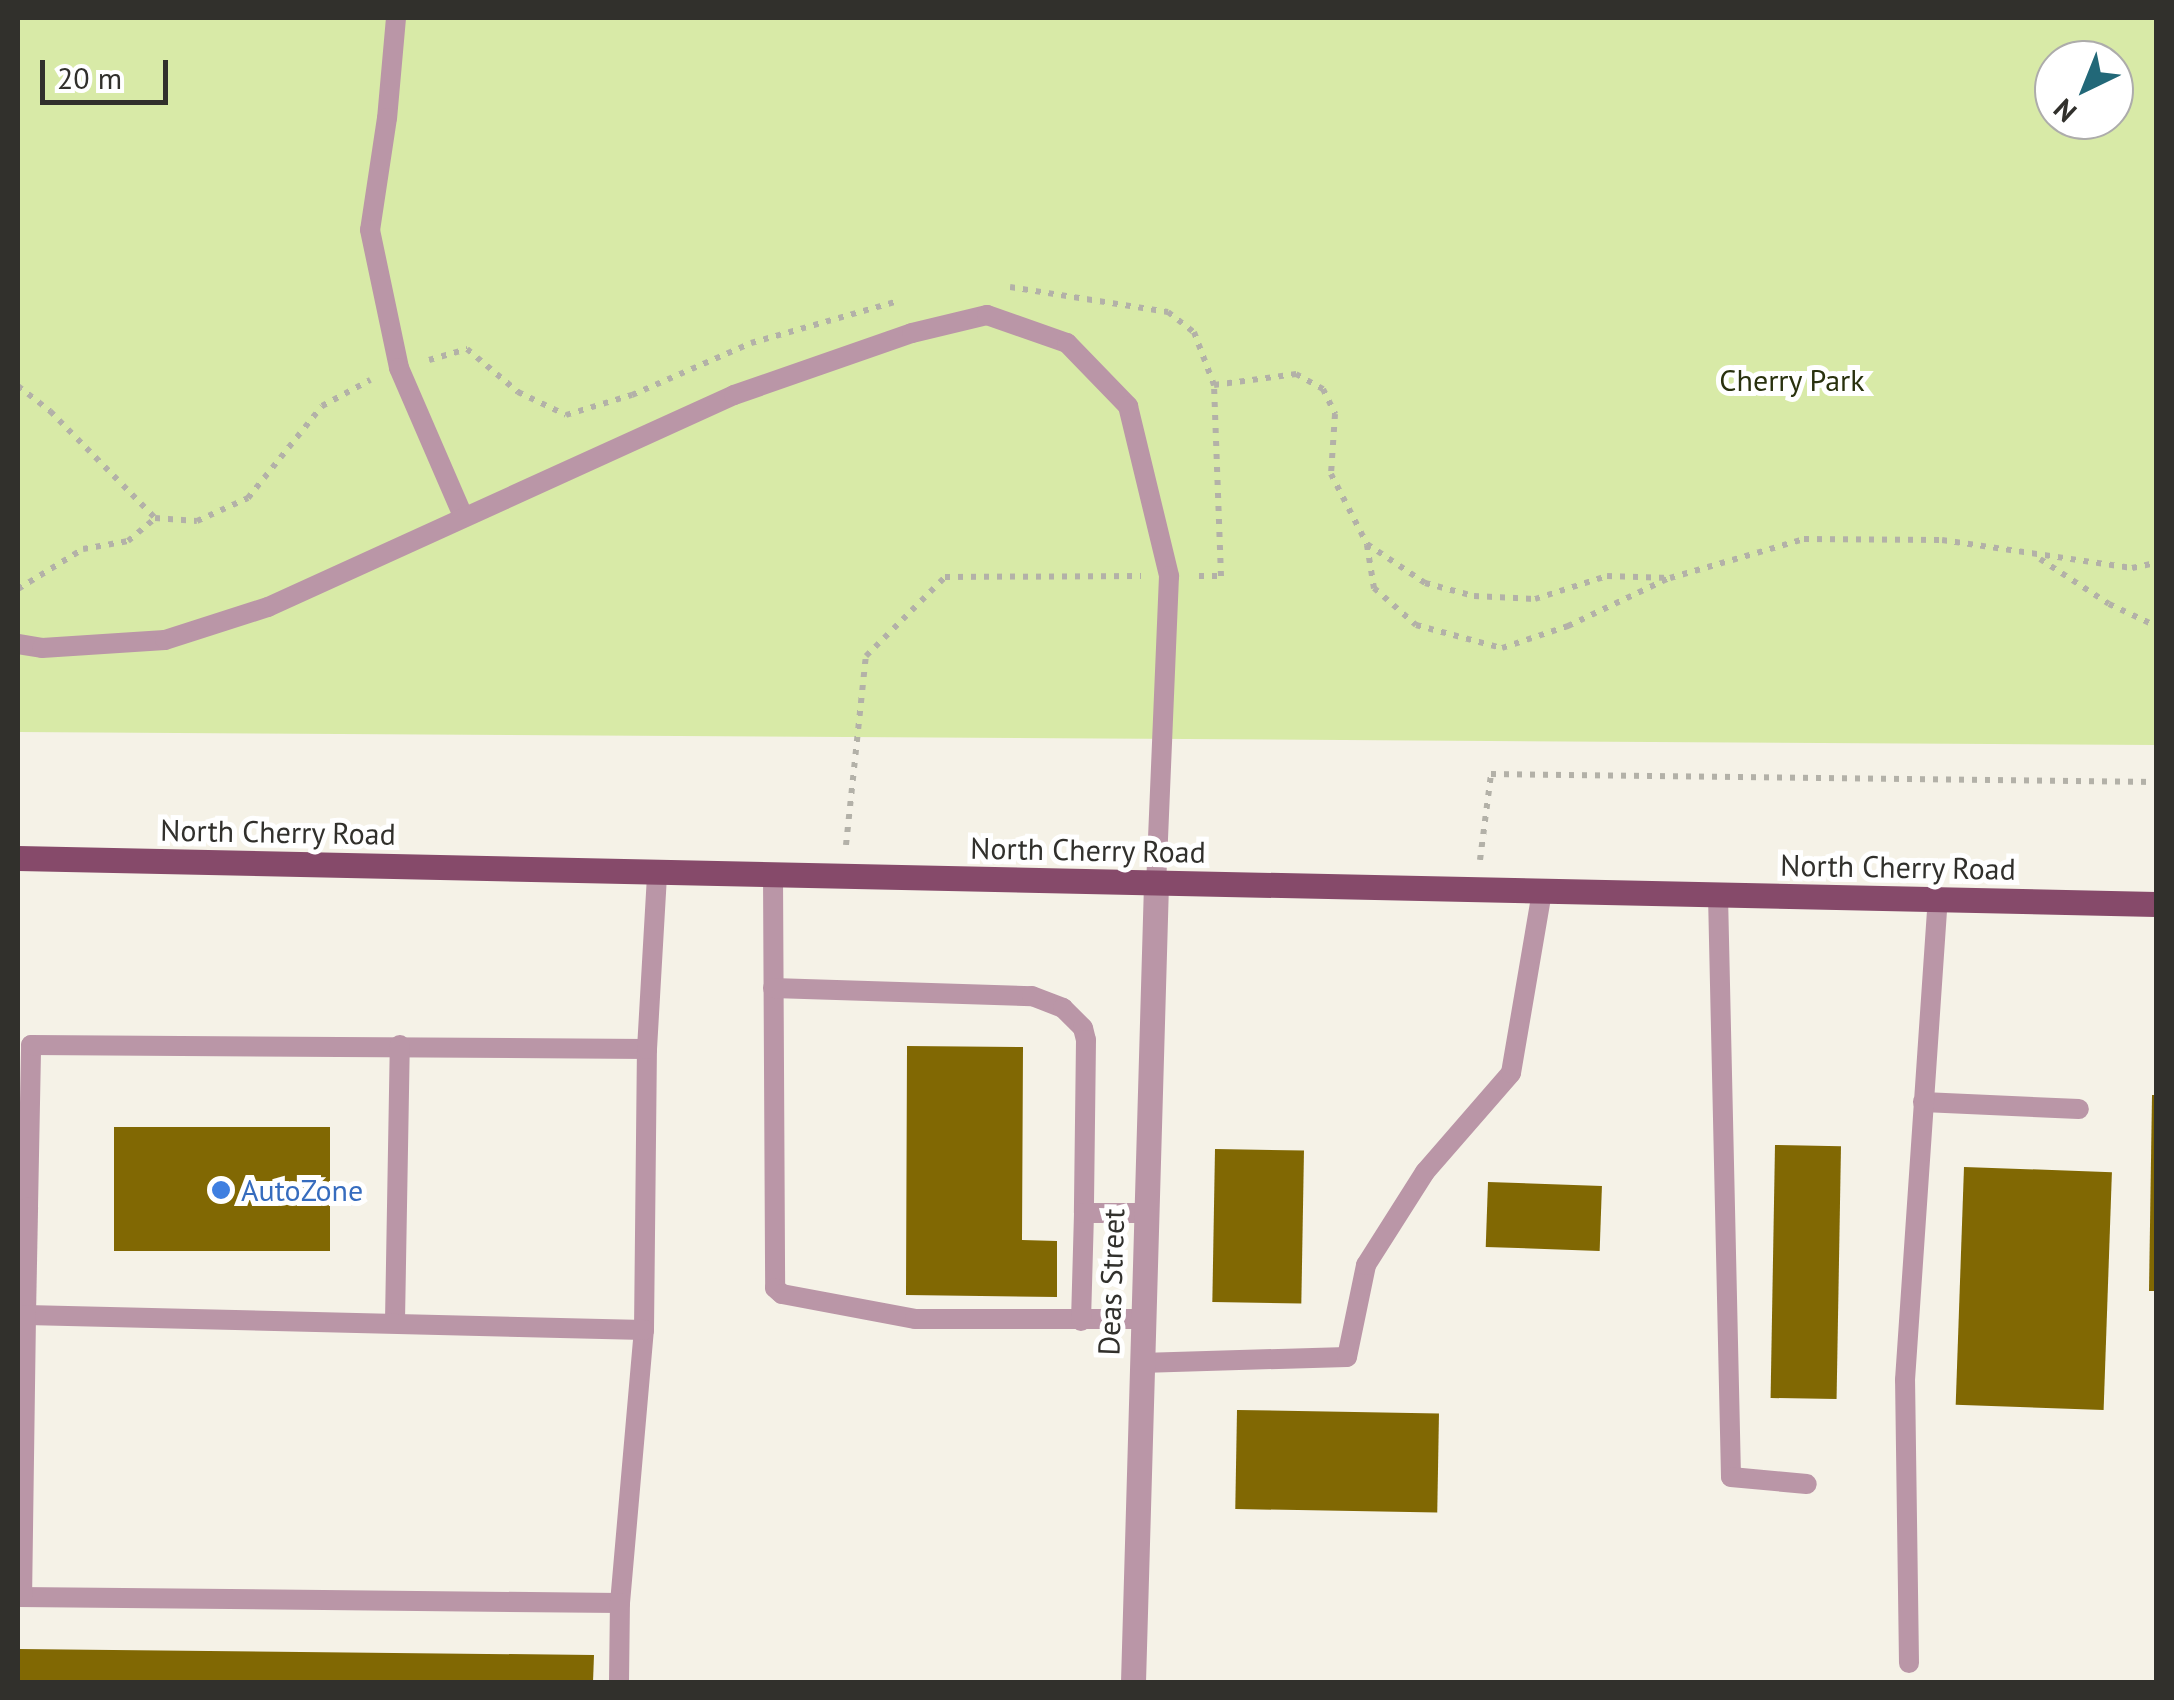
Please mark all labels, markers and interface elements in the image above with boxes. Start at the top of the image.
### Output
scale bar [45,40,172,102]
north arrow [2034,40,2134,140]
text: 20 m [57,58,122,97]
text: N [2045,91,2084,131]
park label: Cherry Park [1719,362,1865,398]
street label: North Cherry Road [159,812,397,852]
street label: North Cherry Road [969,830,1207,870]
street label: North Cherry Road [1779,847,2017,887]
place label: AutoZone [241,1172,363,1208]
marker: AutoZone [210,1179,232,1201]
street label: Deas Street [1090,1208,1132,1356]

